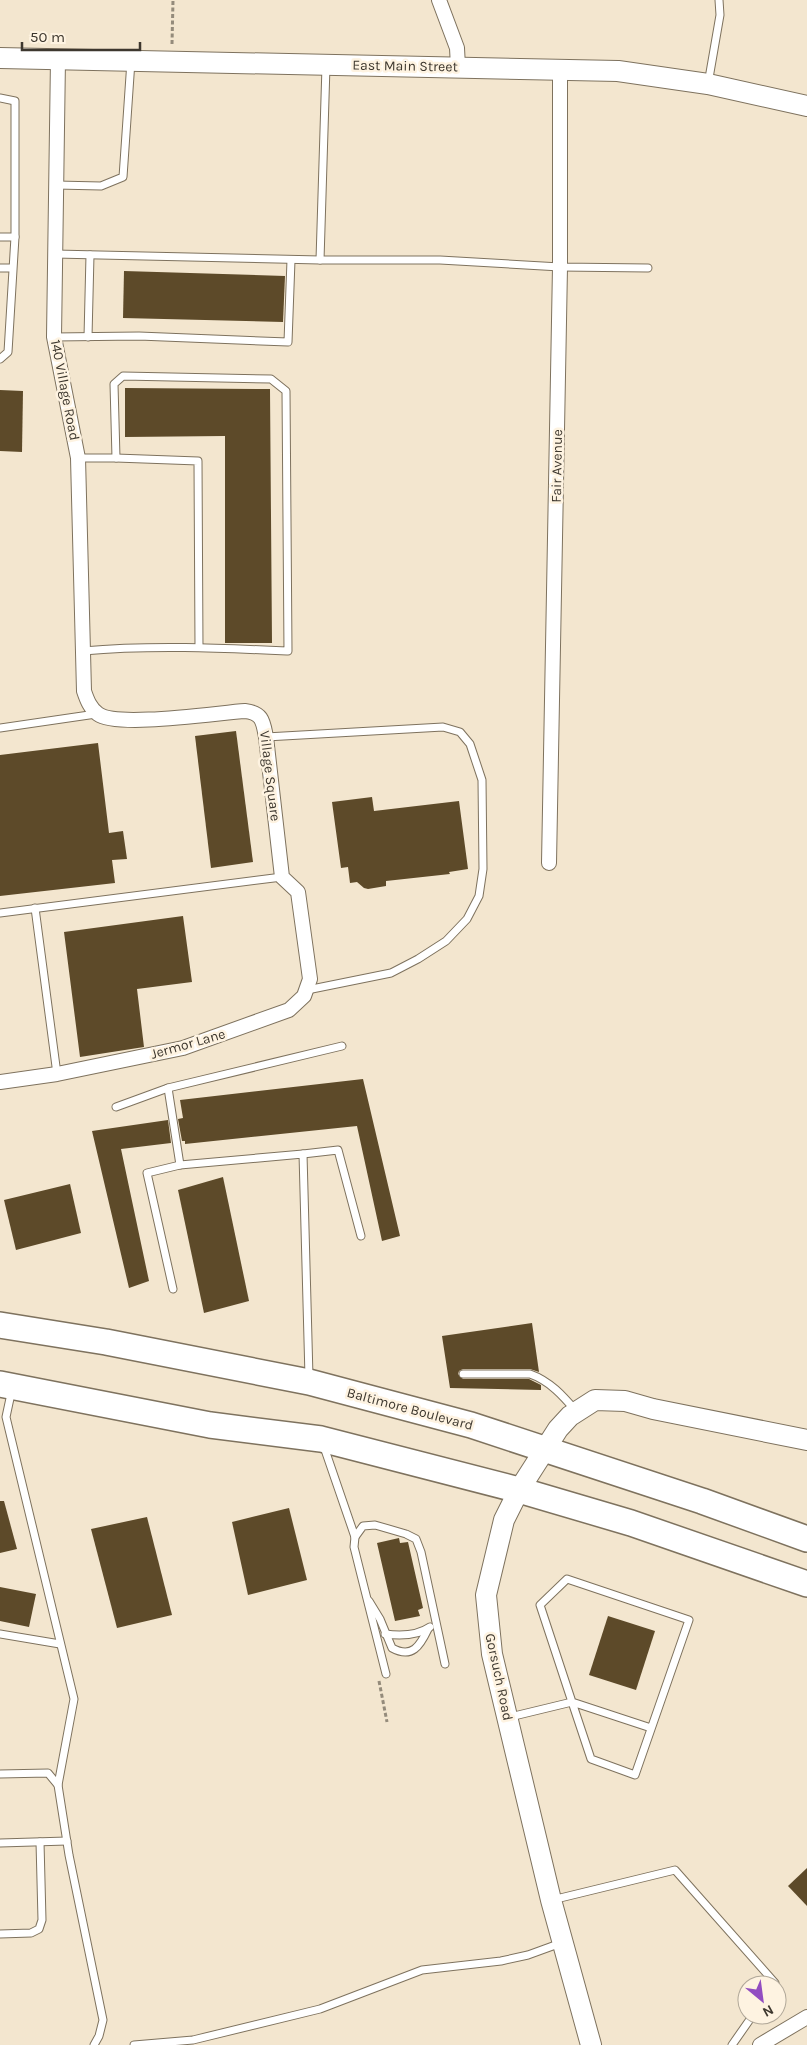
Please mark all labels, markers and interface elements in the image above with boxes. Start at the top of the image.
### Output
scale bar [22,20,140,52]
text: 50 m [30,28,65,46]
street label: East Main Street [352,57,458,75]
street label: 140 Village Road [47,338,83,442]
street label: Fair Avenue [548,429,566,503]
street label: Village Square [256,730,284,822]
street label: Jermor Lane [149,1025,227,1063]
street label: Baltimore Boulevard [345,1384,475,1434]
street label: Gorsuch Road [481,1632,517,1722]
north arrow [737,1975,787,2025]
text: N [760,2001,777,2021]

